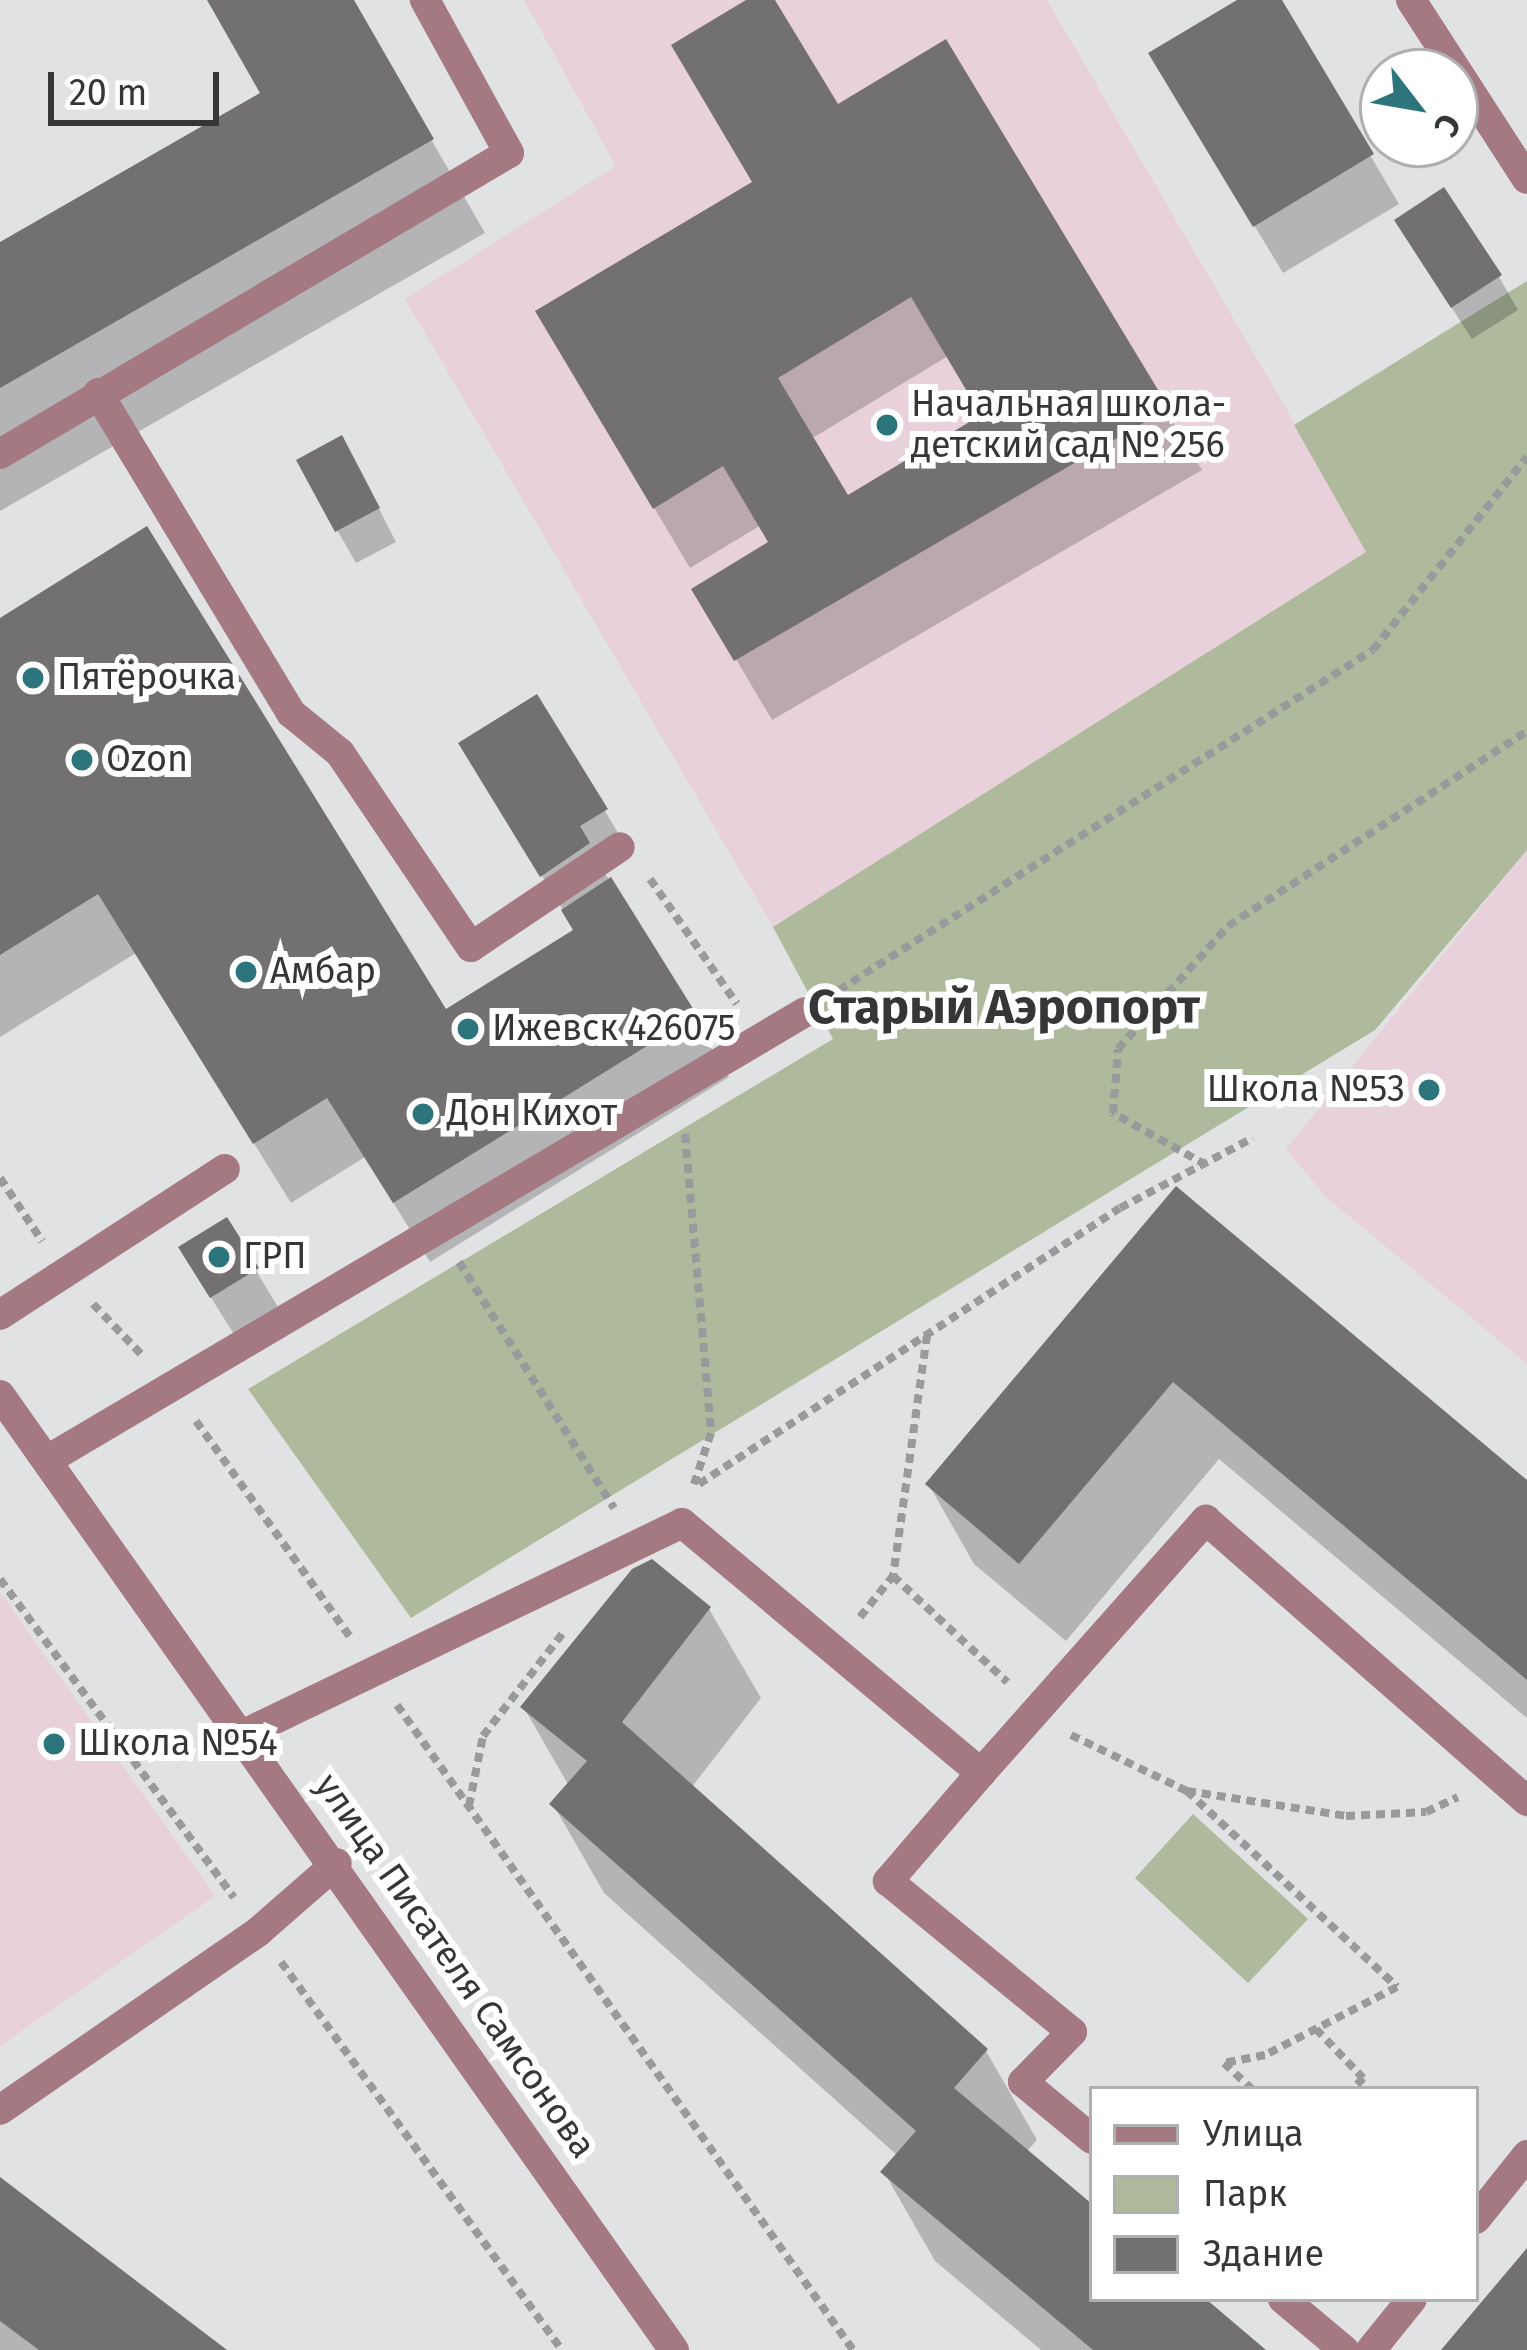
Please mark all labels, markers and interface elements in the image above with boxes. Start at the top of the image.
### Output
scale bar [54,48,225,122]
north arrow [1359,48,1479,168]
text: 20 m [69,71,147,115]
text: С [1425,107,1469,143]
place label: Начальная школа- детский сад № 256 [911,382,1226,467]
marker: Начальная школа- детский сад № 256 [874,412,900,438]
place label: Пятёрочка [57,656,236,700]
marker: Пятёрочка [20,665,46,691]
place label: Ozon [106,738,188,782]
marker: Ozon [69,747,95,773]
place label: Амбар [270,950,376,994]
marker: Амбар [233,959,259,985]
district label: Старый Аэропорт [808,979,1200,1037]
place label: Ижевск 426075 [492,1007,736,1051]
marker: Ижевск 426075 [455,1016,481,1042]
place label: Школа №53 [1207,1068,1405,1112]
marker: Школа №53 [1416,1077,1442,1103]
place label: Дон Кихот [447,1092,617,1136]
marker: Дон Кихот [410,1101,436,1127]
place label: ГРП [243,1235,307,1279]
marker: ГРП [206,1244,232,1270]
place label: Школа №54 [78,1722,278,1766]
marker: Школа №54 [41,1731,67,1757]
street label: улица Писателя Самсонова [306,1766,604,2166]
legend [1089,2086,1479,2302]
text: Улица [1203,2112,1304,2156]
text: Парк [1203,2172,1287,2216]
text: Здание [1203,2232,1324,2276]

